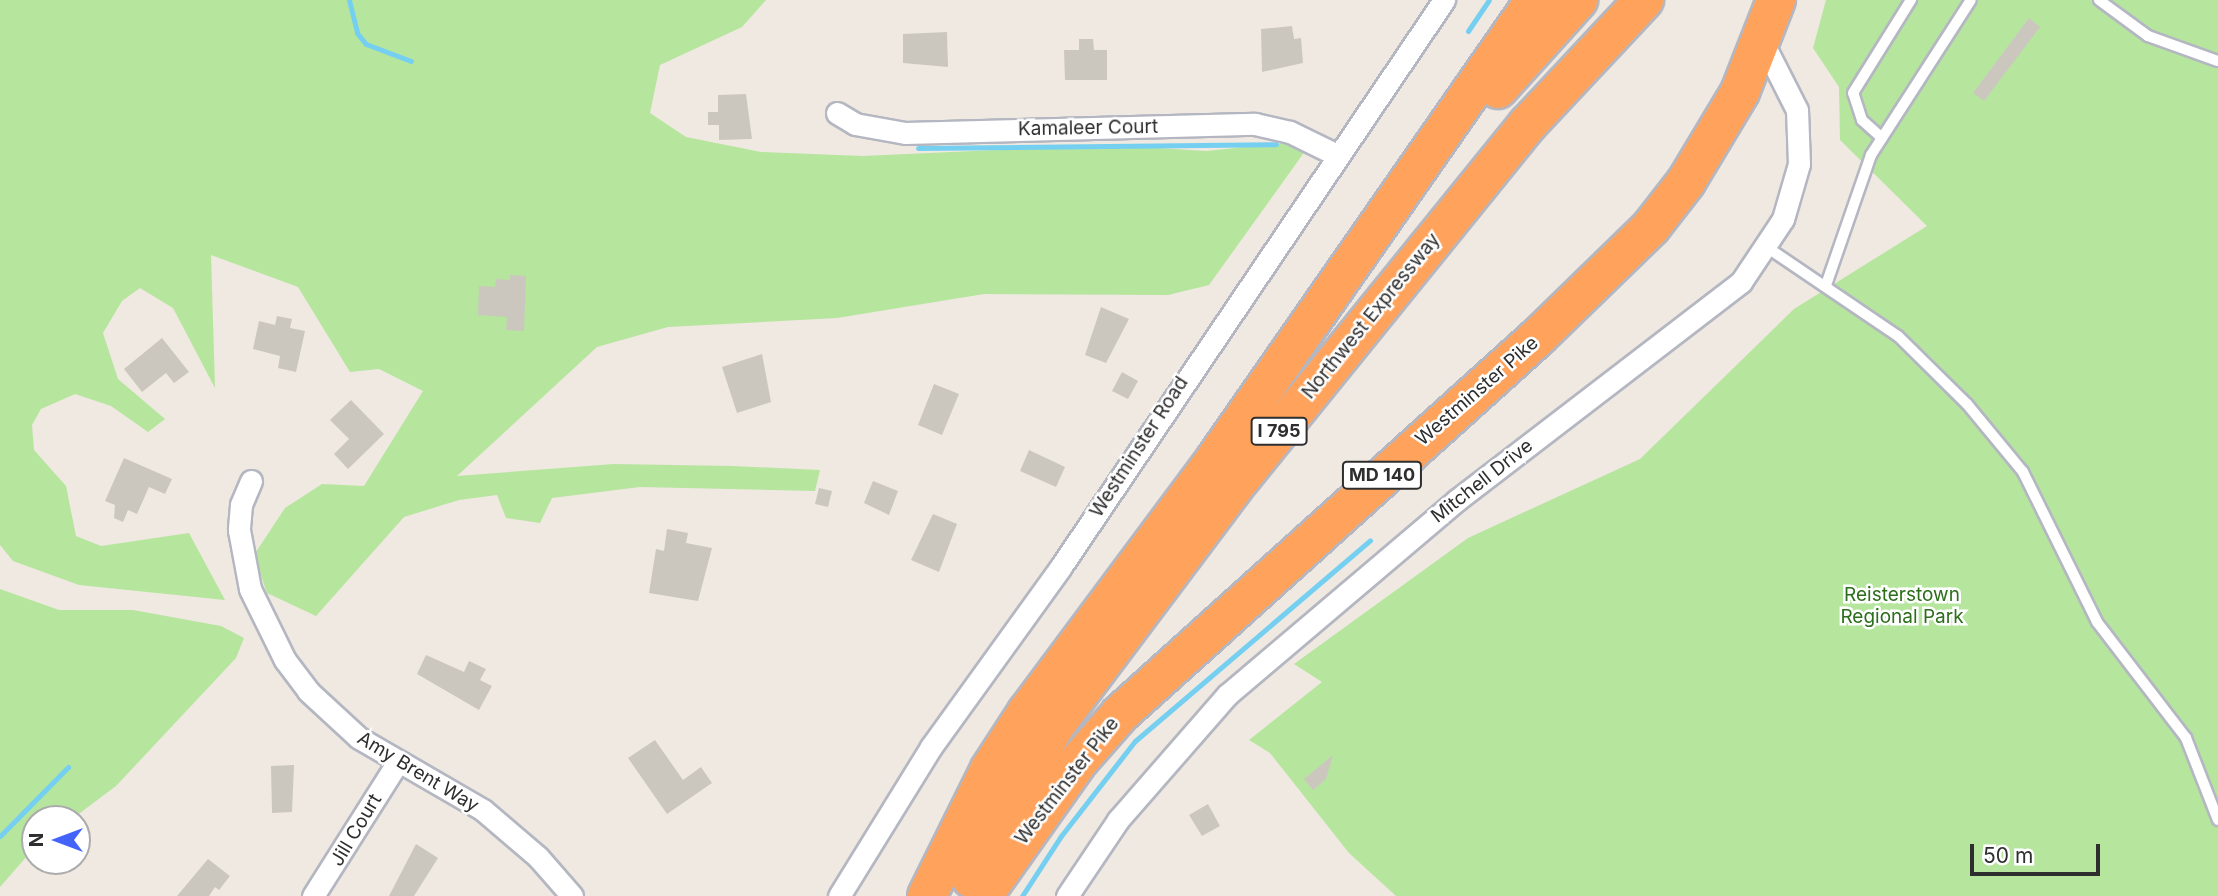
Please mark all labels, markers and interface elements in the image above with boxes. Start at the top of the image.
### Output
street label: Kamaleer Court [1018,115,1158,141]
street label: Northwest Expressway [1297,229,1445,403]
street label: Westminster Pike [1411,332,1543,450]
street label: Westminster Road [1085,372,1193,522]
road number: I 795 [1249,416,1309,446]
street label: Mitchell Drive [1427,434,1537,528]
road number: MD 140 [1342,461,1422,490]
park label: Reisterstown Regional Park [1840,584,1964,628]
street label: Westminster Pike [1010,713,1124,849]
street label: Amy Brent Way [353,727,483,817]
street label: Jill Court [326,790,386,870]
north arrow [21,805,91,875]
scale bar [1973,830,2102,874]
text: N [25,833,48,847]
text: 50 m [1983,843,2033,868]

